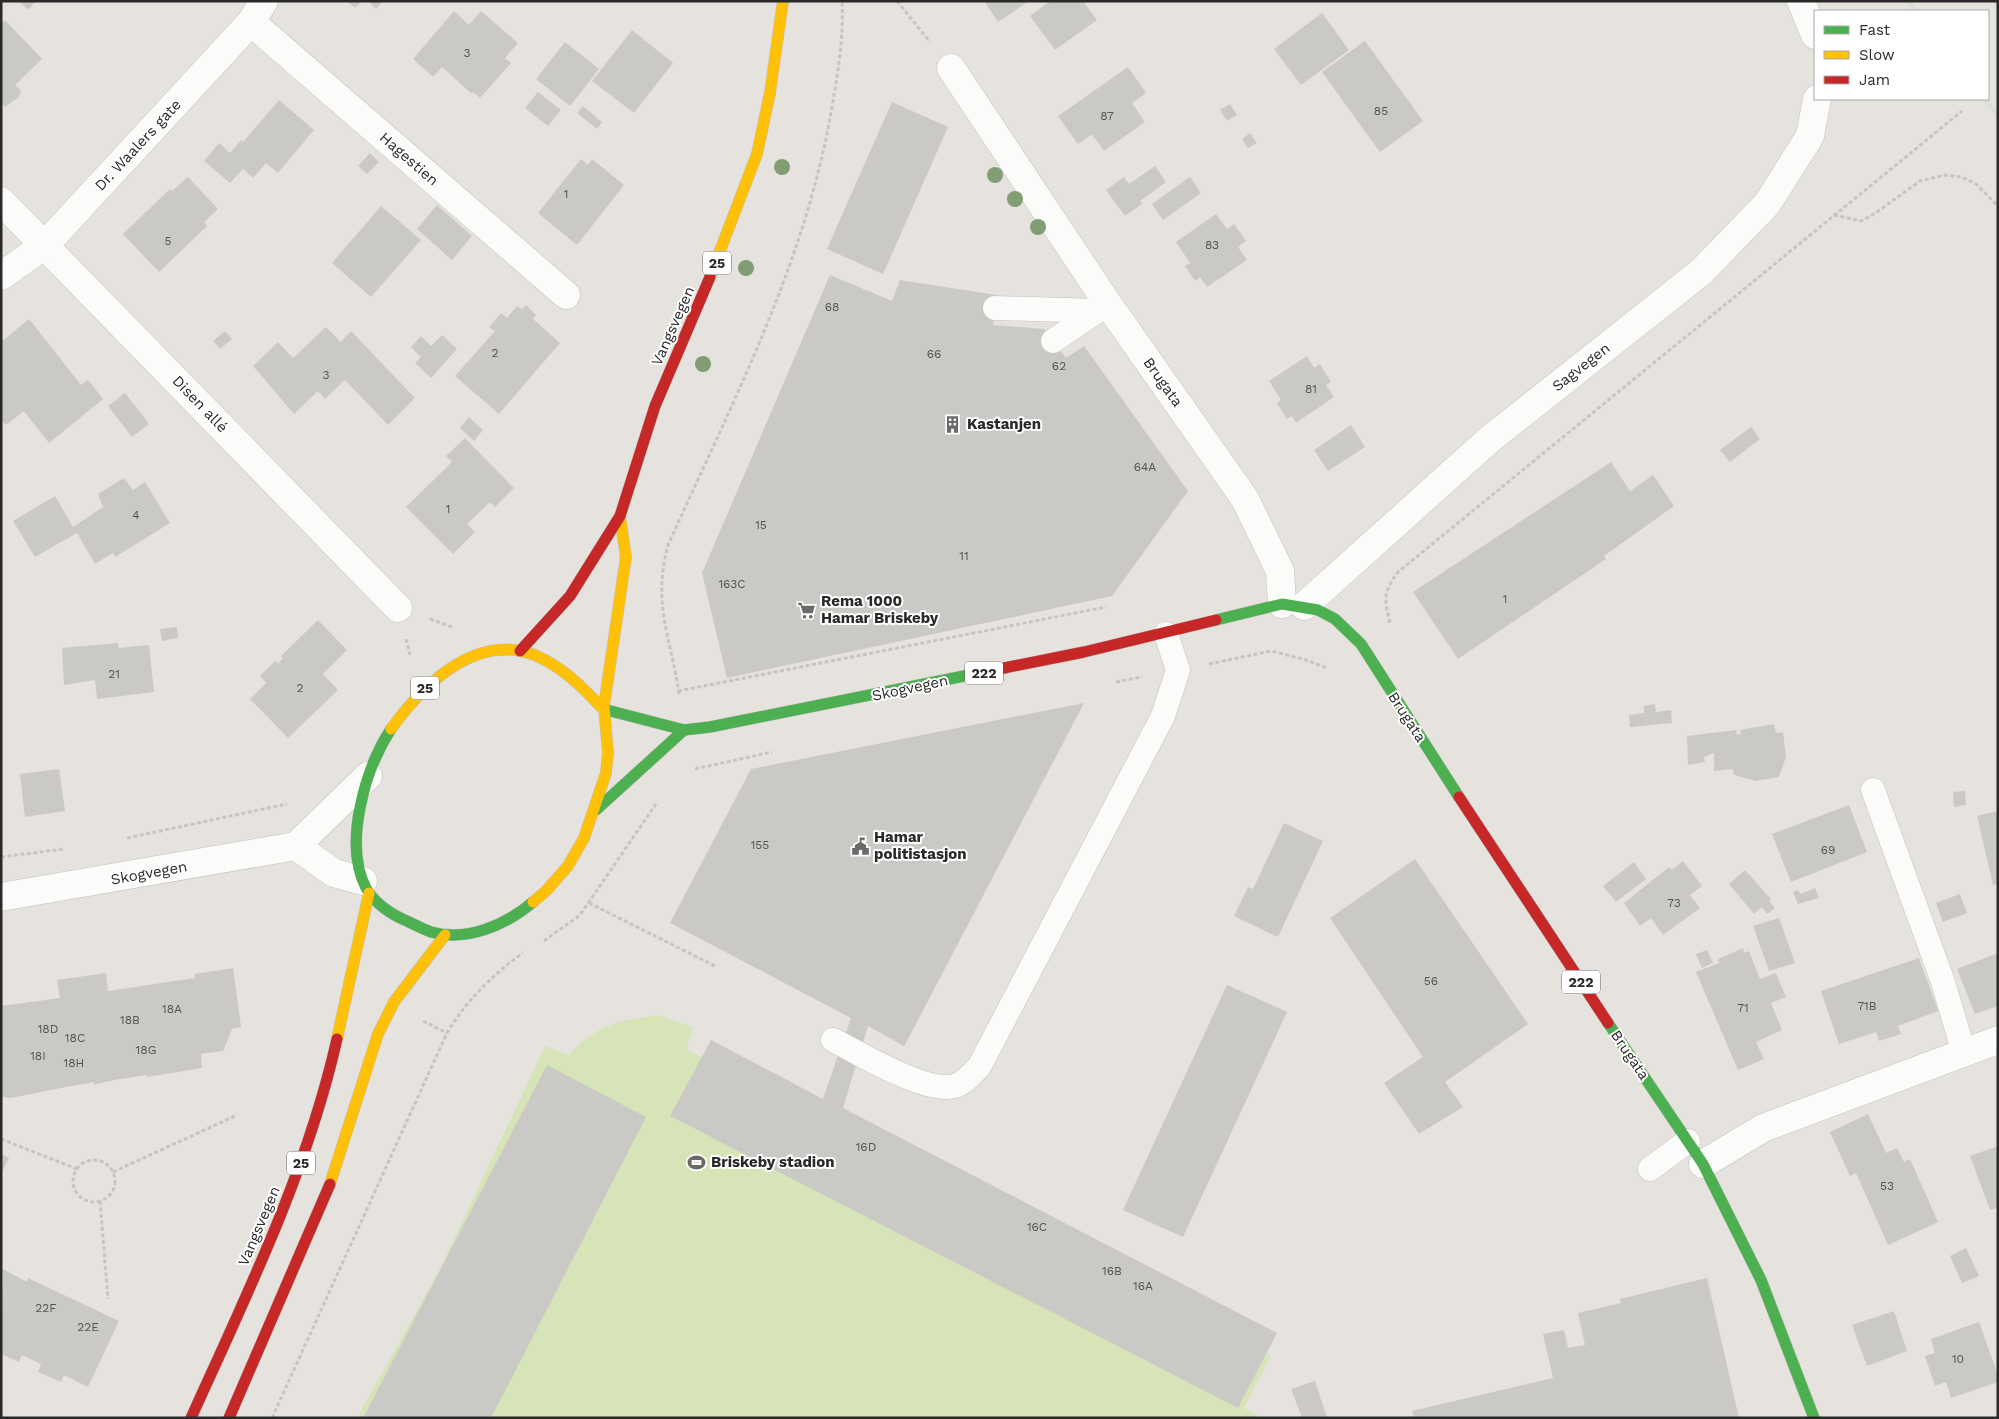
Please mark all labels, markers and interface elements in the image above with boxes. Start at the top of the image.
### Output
legend [1814,10,1989,100]
text: Fast [1859,21,1891,39]
house number: 3 [464,46,471,60]
text: Slow [1859,46,1895,64]
text: Jam [1859,71,1890,89]
street label: Dr. Waalers gate [91,96,185,194]
house number: 85 [1374,104,1388,118]
house number: 87 [1100,109,1114,123]
street label: Hagestien [376,129,442,189]
house number: 1 [564,187,568,201]
house number: 5 [165,234,172,248]
house number: 83 [1205,238,1219,252]
road number: 25 [703,252,731,274]
street label: Vangsvegen [648,284,698,368]
house number: 68 [825,300,839,314]
street label: Sagvegen [1549,339,1613,395]
house number: 2 [492,346,499,360]
house number: 66 [927,347,941,361]
street label: Brugata [1140,354,1187,411]
house number: 62 [1052,359,1066,373]
house number: 3 [323,368,330,382]
street label: Disen allé [169,372,231,436]
house number: 81 [1305,382,1317,396]
building icon: Kastanjen [943,414,963,434]
place label: Kastanjen [967,415,1041,433]
house number: 64A [1134,460,1156,474]
house number: 1 [446,502,450,516]
house number: 4 [132,508,140,522]
house number: 15 [755,518,767,532]
house number: 11 [959,549,969,563]
house number: 163C [718,577,746,591]
place label: Rema 1000 Hamar Briskeby [821,592,939,627]
house number: 1 [1503,592,1507,606]
supermarket icon: Rema 1000 Hamar Briskeby [797,600,817,620]
road number: 222 [965,661,1003,684]
house number: 21 [108,667,120,681]
street label: Skogvegen [870,671,950,705]
road number: 25 [411,676,439,700]
house number: 2 [297,681,304,695]
street label: Brugata [1384,689,1430,746]
place label: Hamar politistasjon [874,828,967,863]
public building icon: Hamar politistasjon [850,836,870,856]
house number: 155 [751,838,769,852]
house number: 69 [1821,843,1835,857]
street label: Skogvegen [109,857,189,889]
house number: 73 [1667,896,1681,910]
road number: 222 [1562,970,1600,994]
house number: 56 [1424,974,1438,988]
house number: 71B [1857,999,1877,1013]
house number: 71 [1737,1001,1749,1015]
house number: 18A [162,1002,182,1016]
house number: 18B [120,1013,140,1027]
house number: 18D [38,1022,58,1036]
street label: Brugata [1607,1027,1653,1084]
house number: 18C [65,1031,85,1045]
house number: 18G [136,1043,156,1057]
house number: 18I [30,1049,46,1063]
house number: 18H [64,1056,84,1070]
house number: 16D [856,1140,876,1154]
road number: 25 [287,1152,315,1174]
sports icon: Briskeby stadion [687,1152,707,1172]
place label: Briskeby stadion [711,1153,834,1171]
house number: 53 [1880,1179,1894,1193]
street label: Vangsvegen [234,1184,284,1268]
house number: 16C [1027,1220,1047,1234]
house number: 16B [1102,1264,1122,1278]
house number: 16A [1133,1279,1153,1293]
house number: 22F [35,1301,57,1315]
house number: 22E [77,1320,99,1334]
house number: 10 [1952,1352,1964,1366]

